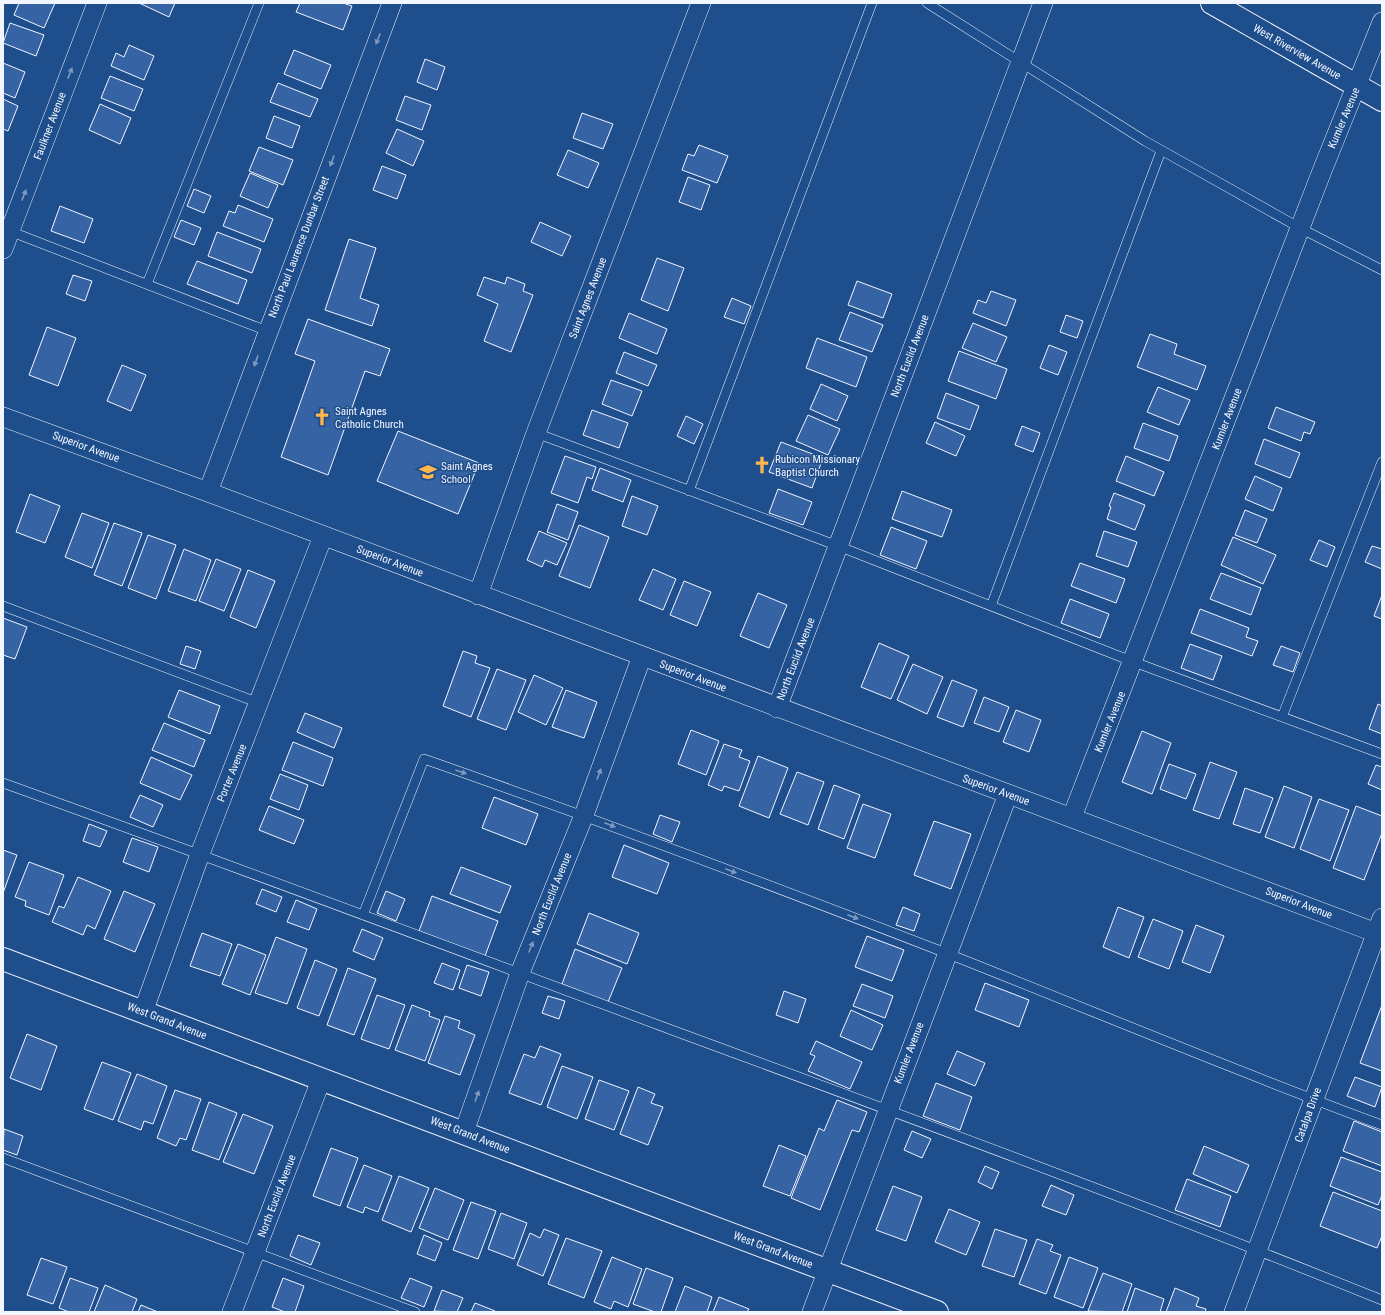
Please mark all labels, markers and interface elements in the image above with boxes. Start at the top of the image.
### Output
street label: West Riverview Avenue [1251,21,1343,83]
one-way arrow [375,34,381,46]
one-way arrow [67,67,73,79]
street label: Kumler Avenue [1325,86,1363,150]
street label: Faulkner Avenue [31,90,69,162]
one-way arrow [329,155,335,167]
street label: North Paul Laurence Dunbar Street [266,175,332,319]
one-way arrow [21,188,27,200]
street label: Saint Agnes Avenue [567,255,609,341]
street label: North Euclid Avenue [888,313,932,399]
one-way arrow [253,355,259,367]
street label: Kumler Avenue [1209,386,1245,452]
place label: Saint Agnes Catholic Church [335,405,404,431]
church icon: Saint Agnes Catholic Church [312,407,332,427]
street label: Superior Avenue [51,429,121,465]
place label: Rubicon Missionary Baptist Church [775,453,861,479]
church icon: Rubicon Missionary Baptist Church [752,455,772,475]
place label: Saint Agnes School [441,460,493,486]
school or university icon: Saint Agnes School [418,462,438,482]
street label: Superior Avenue [355,542,425,580]
street label: North Euclid Avenue [774,616,818,702]
street label: Superior Avenue [658,657,728,695]
street label: Kumler Avenue [1092,690,1128,754]
street label: Porter Avenue [215,742,249,804]
one-way arrow [596,768,602,780]
one-way arrow [455,769,467,775]
street label: Superior Avenue [961,772,1031,808]
one-way arrow [604,822,616,828]
street label: North Euclid Avenue [530,851,574,937]
one-way arrow [726,869,738,875]
street label: Superior Avenue [1264,884,1334,922]
one-way arrow [847,915,859,921]
one-way arrow [528,941,534,953]
street label: West Grand Avenue [125,1000,209,1042]
street label: Kumler Avenue [891,1020,927,1086]
street label: Catalpa Drive [1292,1086,1324,1144]
one-way arrow [474,1089,480,1101]
street label: West Grand Avenue [428,1114,512,1156]
street label: North Euclid Avenue [255,1153,299,1239]
street label: West Grand Avenue [731,1229,815,1271]

